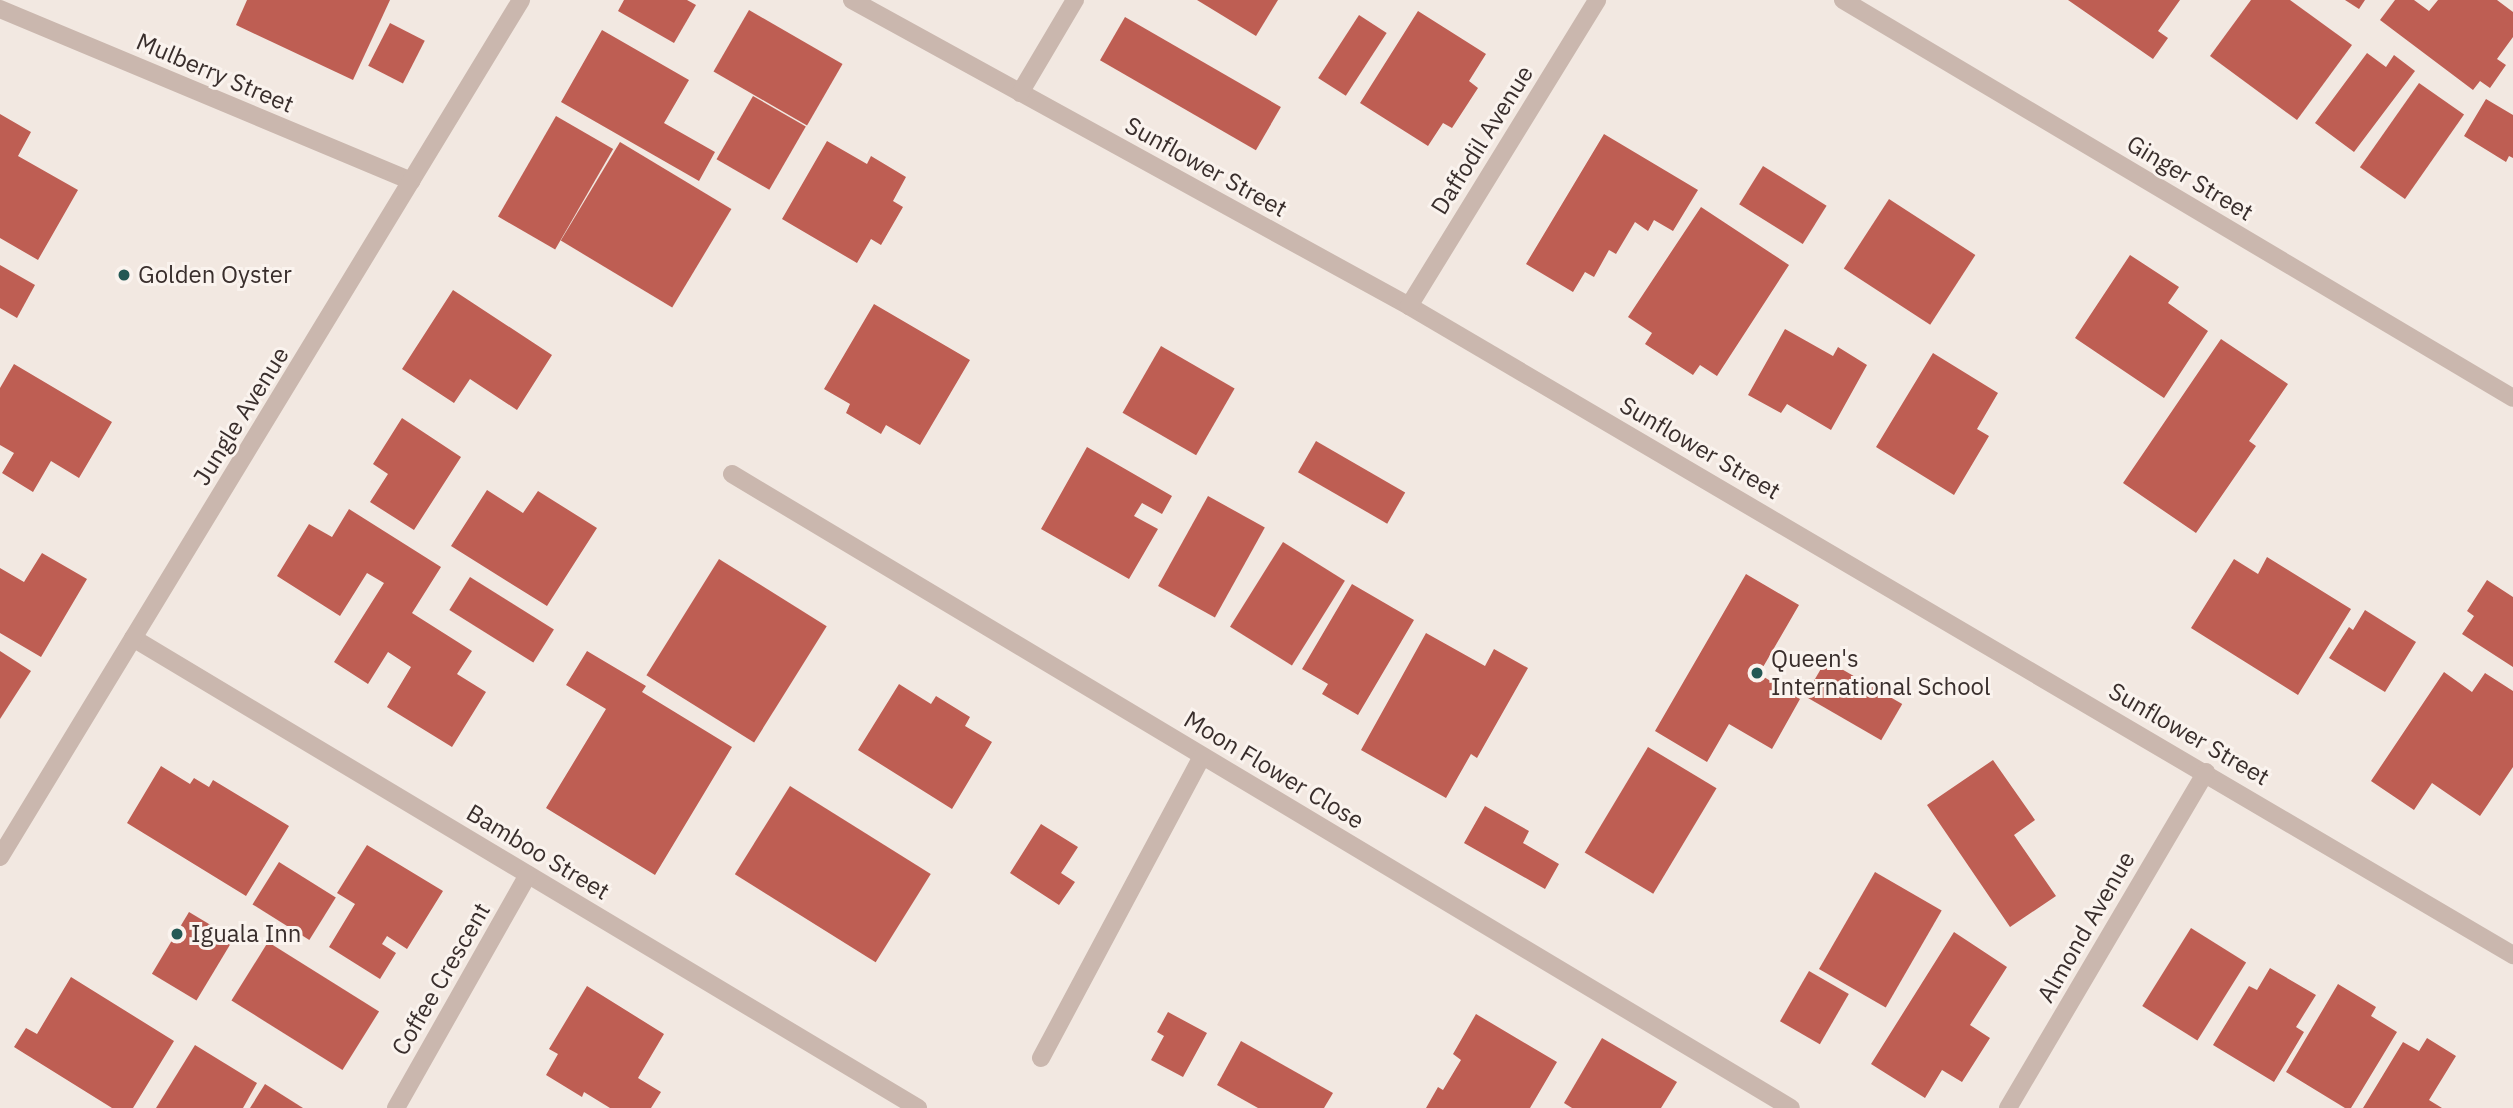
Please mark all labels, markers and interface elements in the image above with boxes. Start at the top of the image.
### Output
street label: Mulberry Street [132,27,298,119]
street label: Daffodil Avenue [1425,60,1539,220]
street label: Sunflower Street [1120,111,1292,223]
street label: Ginger Street [2122,129,2258,227]
place label: Golden Oyster [138,261,292,289]
marker: Golden Oyster [116,267,132,283]
street label: Jungle Avenue [187,342,295,490]
street label: Sunflower Street [1615,390,1785,506]
place label: Queen's International School [1771,645,1991,701]
marker: Queen's International School [1749,665,1765,681]
street label: Sunflower Street [2104,676,2274,792]
street label: Moon Flower Close [1179,705,1369,835]
street label: Bamboo Street [461,798,615,906]
street label: Almond Avenue [2031,846,2141,1008]
street label: Coffee Crescent [386,898,496,1060]
place label: Iguala Inn [191,920,301,948]
marker: Iguala Inn [169,926,185,942]

